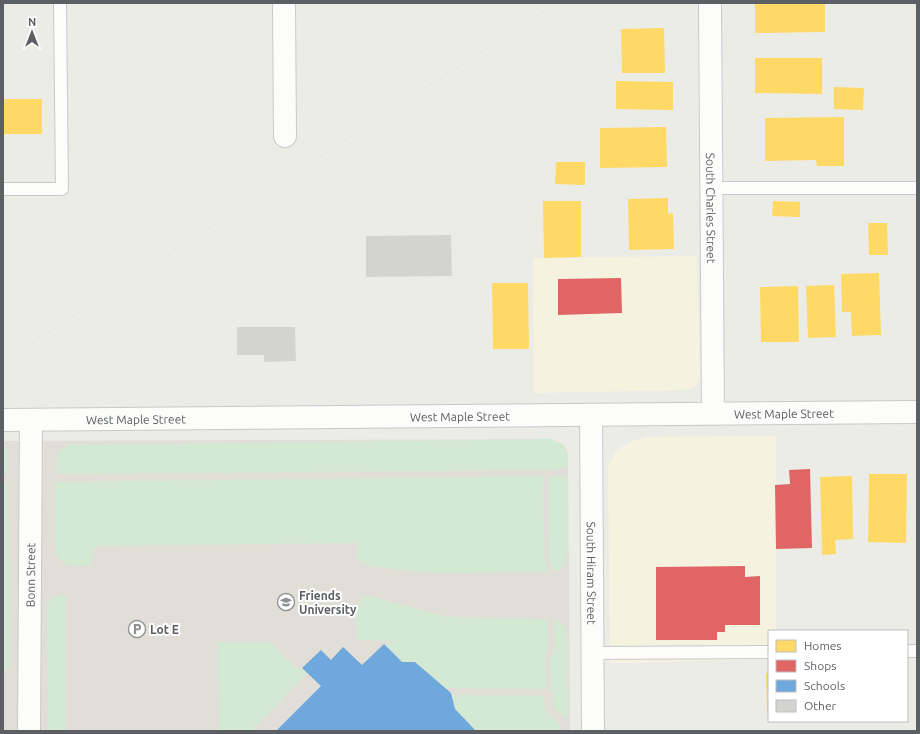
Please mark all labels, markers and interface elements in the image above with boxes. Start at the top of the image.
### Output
north arrow [12,12,52,52]
text: N [28,16,36,28]
street label: South Charles Street [705,153,718,264]
street label: West Maple Street [734,406,834,420]
street label: West Maple Street [410,409,510,423]
street label: West Maple Street [86,412,186,426]
street label: South Hiram Street [585,521,599,625]
street label: Bonn Street [23,542,37,607]
place label: Friends University [299,589,357,616]
school or university icon: Friends University [276,592,296,612]
parking icon: Lot E [127,619,147,639]
place label: Lot E [150,623,179,636]
legend [768,630,908,722]
text: Homes [804,639,842,652]
text: Shops [804,659,836,672]
text: Schools [804,679,845,692]
text: Other [804,699,837,712]

